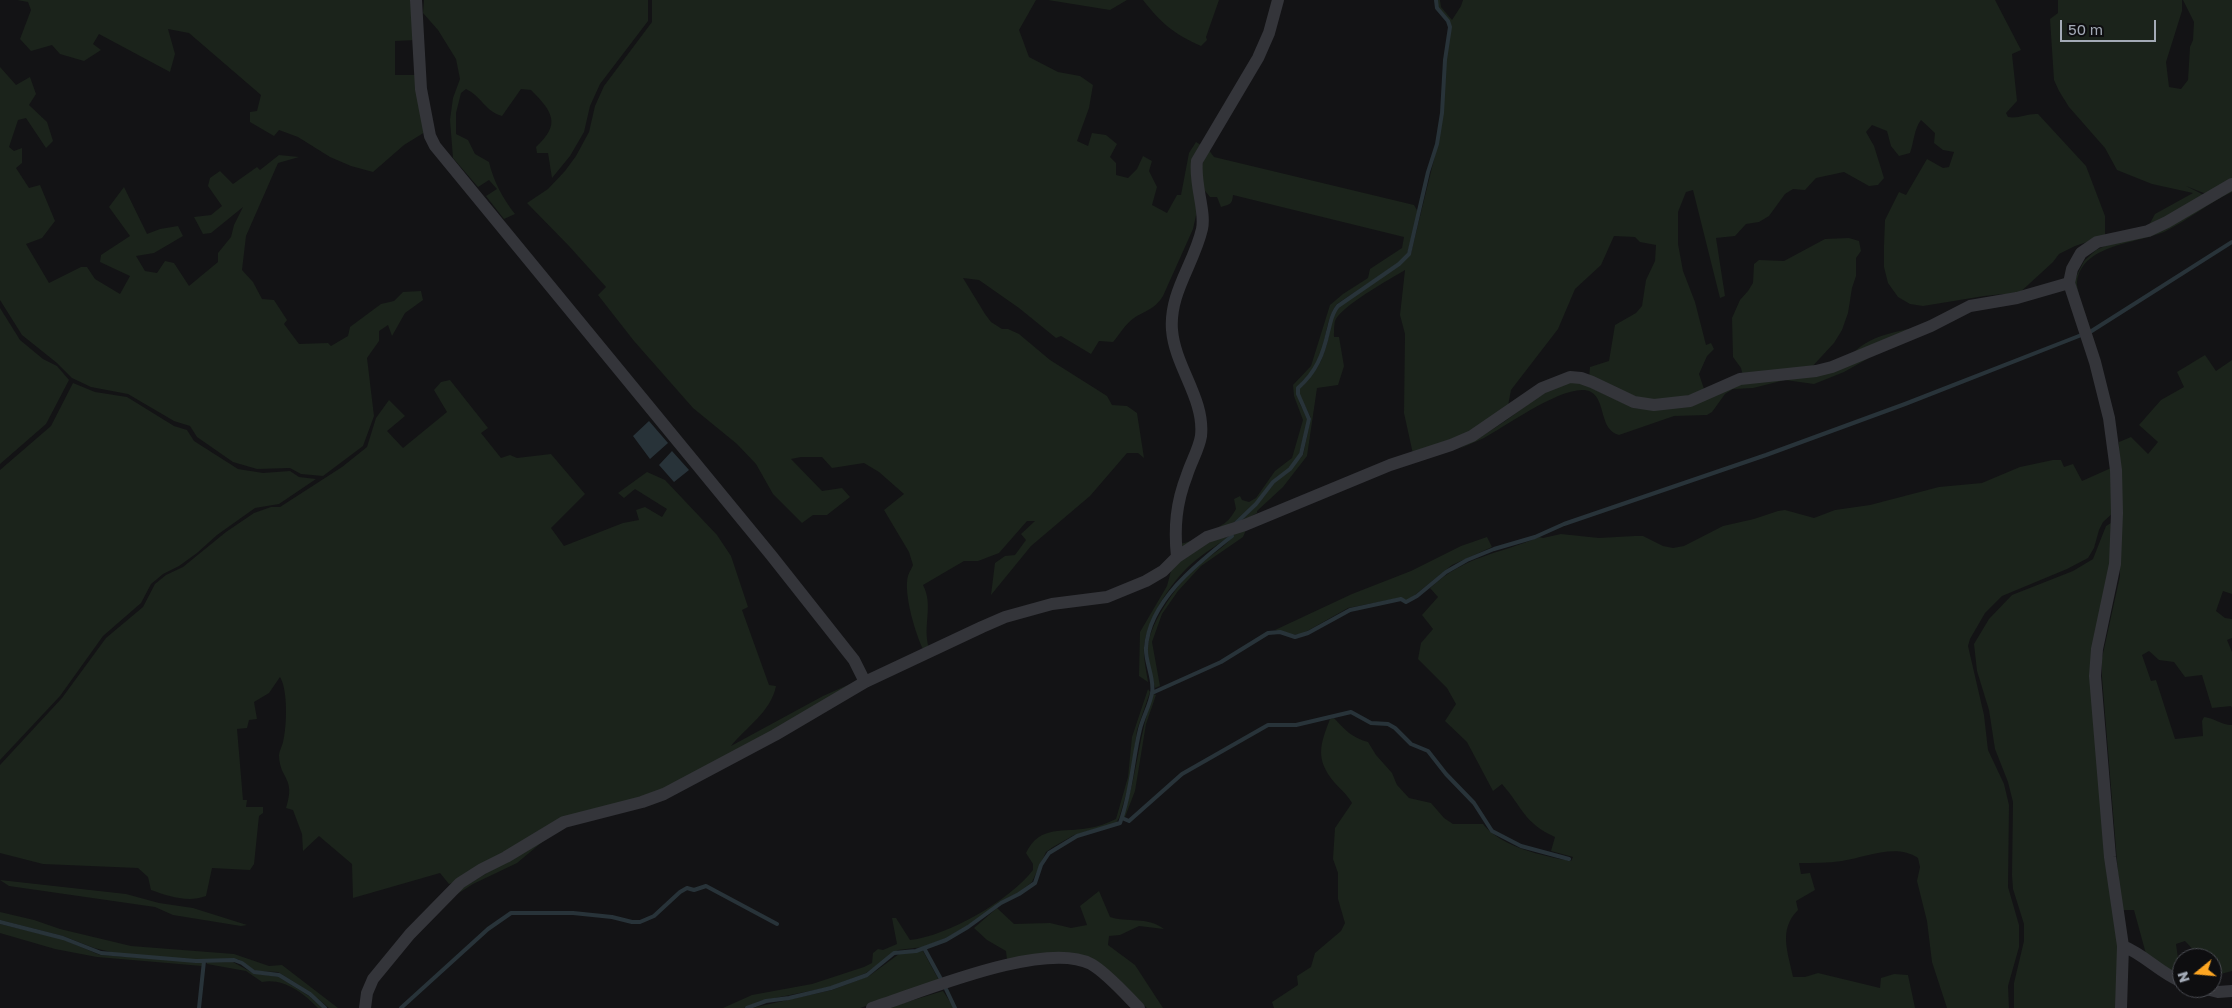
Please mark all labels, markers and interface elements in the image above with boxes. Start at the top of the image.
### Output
scale bar [2062,10,2158,42]
text: 50 m [2068,20,2103,38]
north arrow [2172,948,2222,998]
text: N [2173,970,2193,985]

